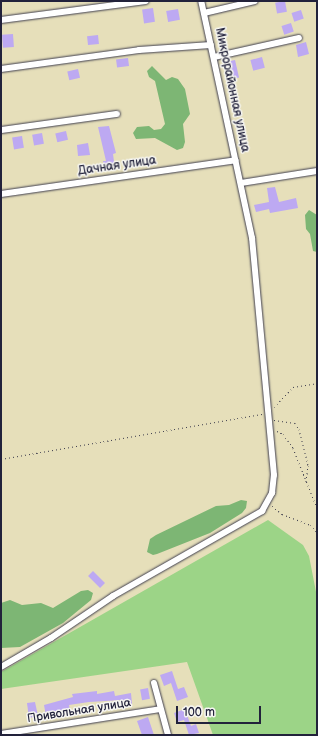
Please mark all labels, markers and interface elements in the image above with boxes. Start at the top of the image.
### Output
street label: Микрорайонная улица [212,26,252,154]
street label: Дачная улица [77,153,157,179]
street label: Привольная улица [26,696,132,726]
scale bar [178,698,263,724]
text: 100 m [183,705,215,720]

